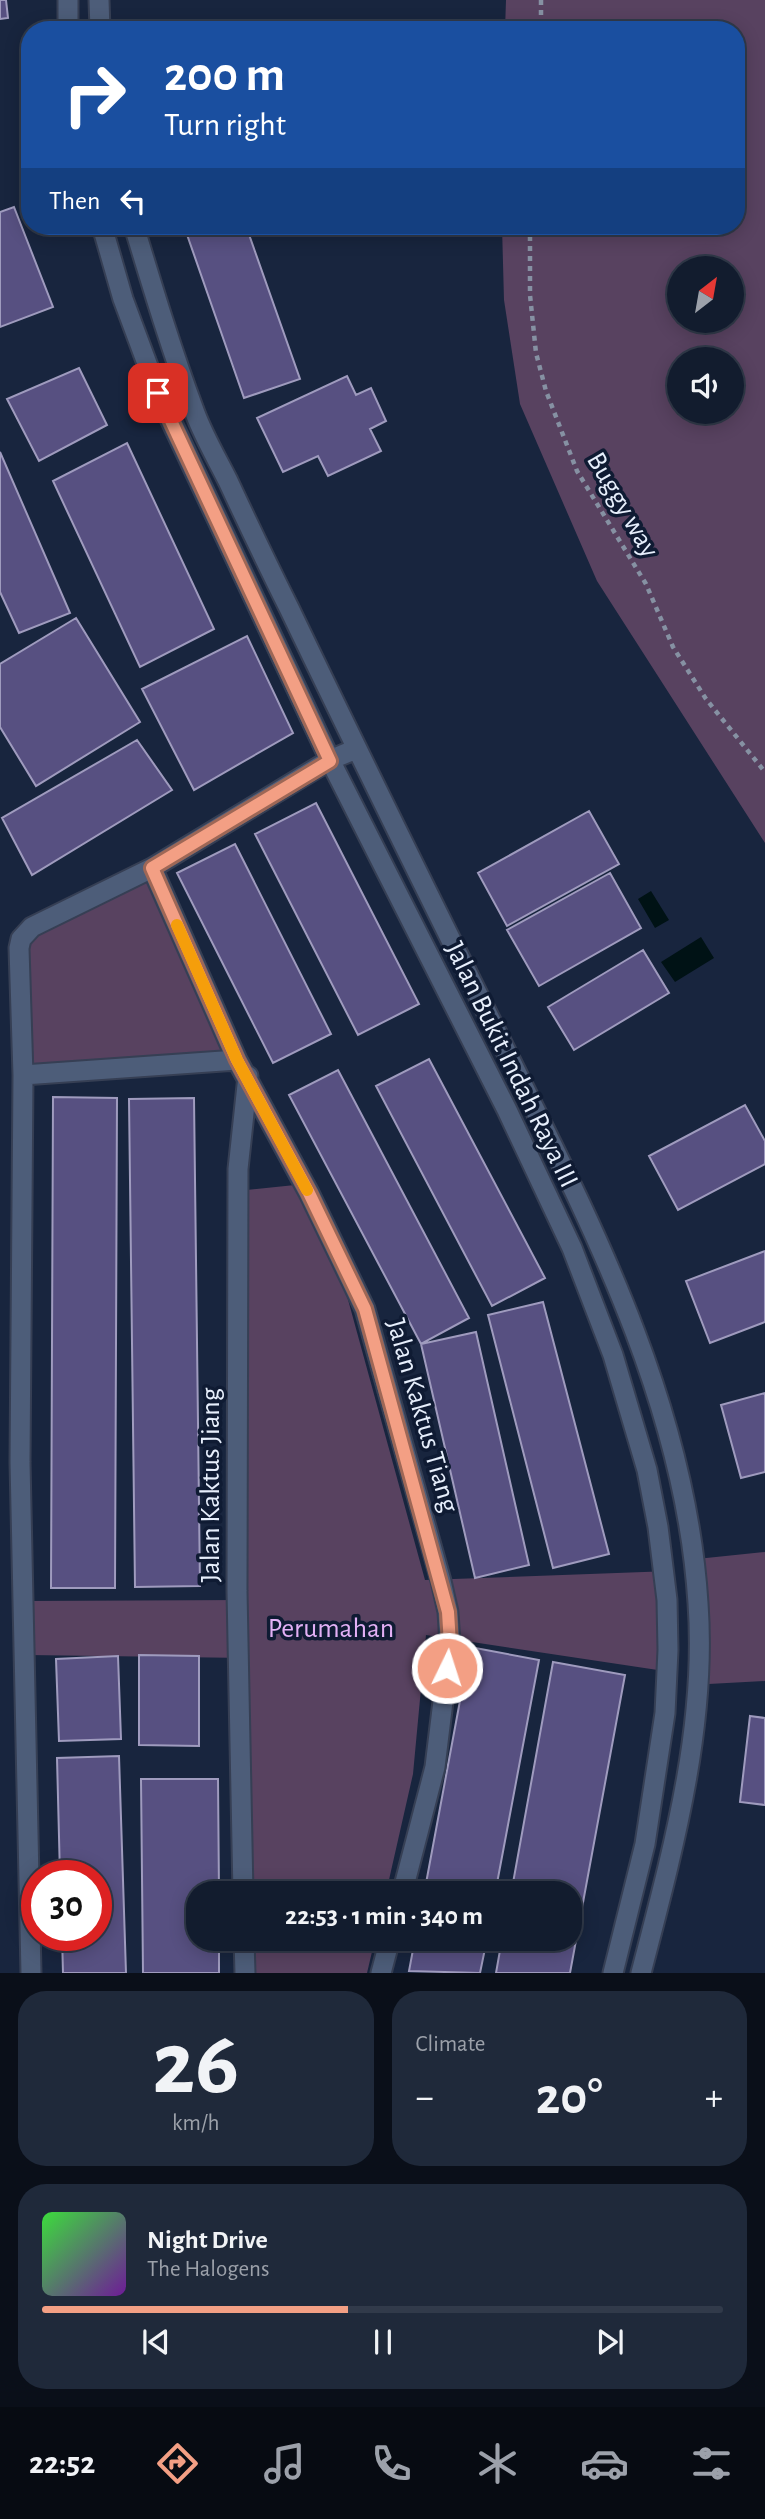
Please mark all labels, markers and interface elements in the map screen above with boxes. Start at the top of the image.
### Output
icon: right [49,49,140,140]
text: 200 m [164,51,285,100]
text: Turn right [164,109,286,141]
icon: left [114,182,152,220]
text: Then [49,188,100,214]
north arrow [667,256,744,332]
map controls [667,256,744,424]
button: sound [667,347,744,424]
pin [128,363,188,423]
icon: arrive [139,374,177,412]
street label: Buggy way [581,448,663,562]
street label: Jalan Bukit Indah Raya III [440,938,583,1192]
street label: Jalan Kaktus Tiang [381,1316,463,1516]
street label: Jalan Kaktus Jiang [197,1387,225,1582]
park label: Perumahan [268,1615,394,1643]
position arrow [410,1631,484,1705]
speed limit sign: 30 [21,1860,112,1951]
text: 22:53 · 1 min · 340 m [285,1903,483,1929]
text: 26 [152,2019,239,2110]
text: Climate [416,2033,485,2056]
text: 20° [536,2071,603,2123]
text: − [416,2079,434,2117]
text: + [705,2079,723,2117]
text: km/h [172,2112,219,2135]
text: Night Drive [147,2227,268,2253]
text: The Halogens [147,2258,269,2281]
icon: previous [137,2323,175,2361]
icon: pause [364,2323,402,2361]
icon: next [591,2323,629,2361]
icon: directions [153,2439,202,2488]
icon: music [260,2439,309,2488]
icon: phone [367,2439,416,2488]
icon: climate [473,2439,522,2488]
icon: car [580,2439,629,2488]
icon: filters [687,2439,736,2488]
text: 22:52 [29,2447,95,2479]

